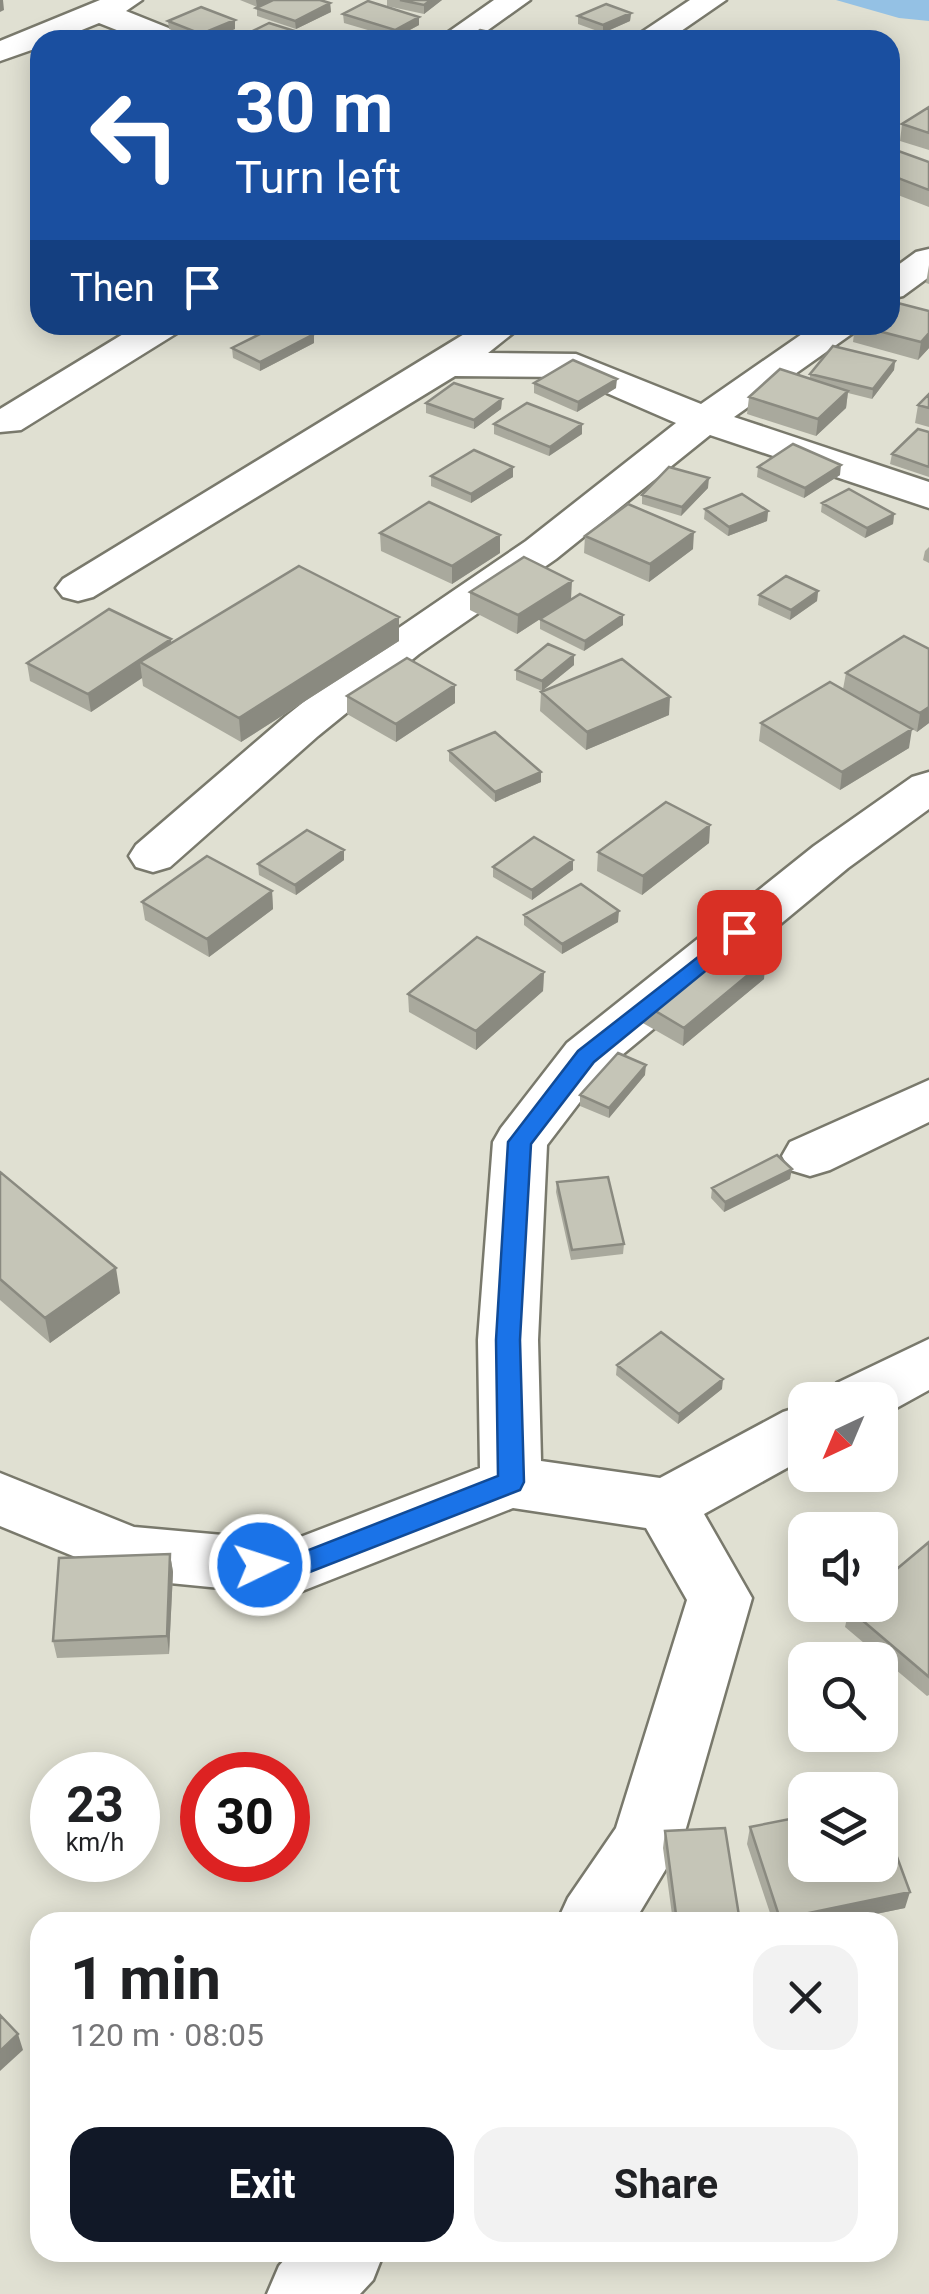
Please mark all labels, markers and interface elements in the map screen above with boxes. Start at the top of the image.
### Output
text: 30 m [235,67,393,149]
icon: left [70,70,200,200]
text: Turn left [235,151,401,204]
icon: arrive [175,260,230,315]
text: Then [70,266,155,310]
pin [697,890,782,975]
icon: arrive [712,905,767,960]
north arrow [788,1382,898,1492]
map controls [788,1382,898,1882]
button: sound [788,1512,898,1622]
position arrow [208,1513,312,1617]
button: search [788,1642,898,1752]
speed limit sign: 30 [180,1752,310,1882]
button: layers [788,1772,898,1882]
text: 23 [66,1776,124,1834]
text: km/h [66,1828,124,1857]
text: 1 min [70,1943,221,2014]
button: close [753,1945,858,2050]
text: 120 m · 08:05 [70,2016,264,2054]
button: Exit [70,2127,454,2242]
button: Share [474,2127,858,2242]

